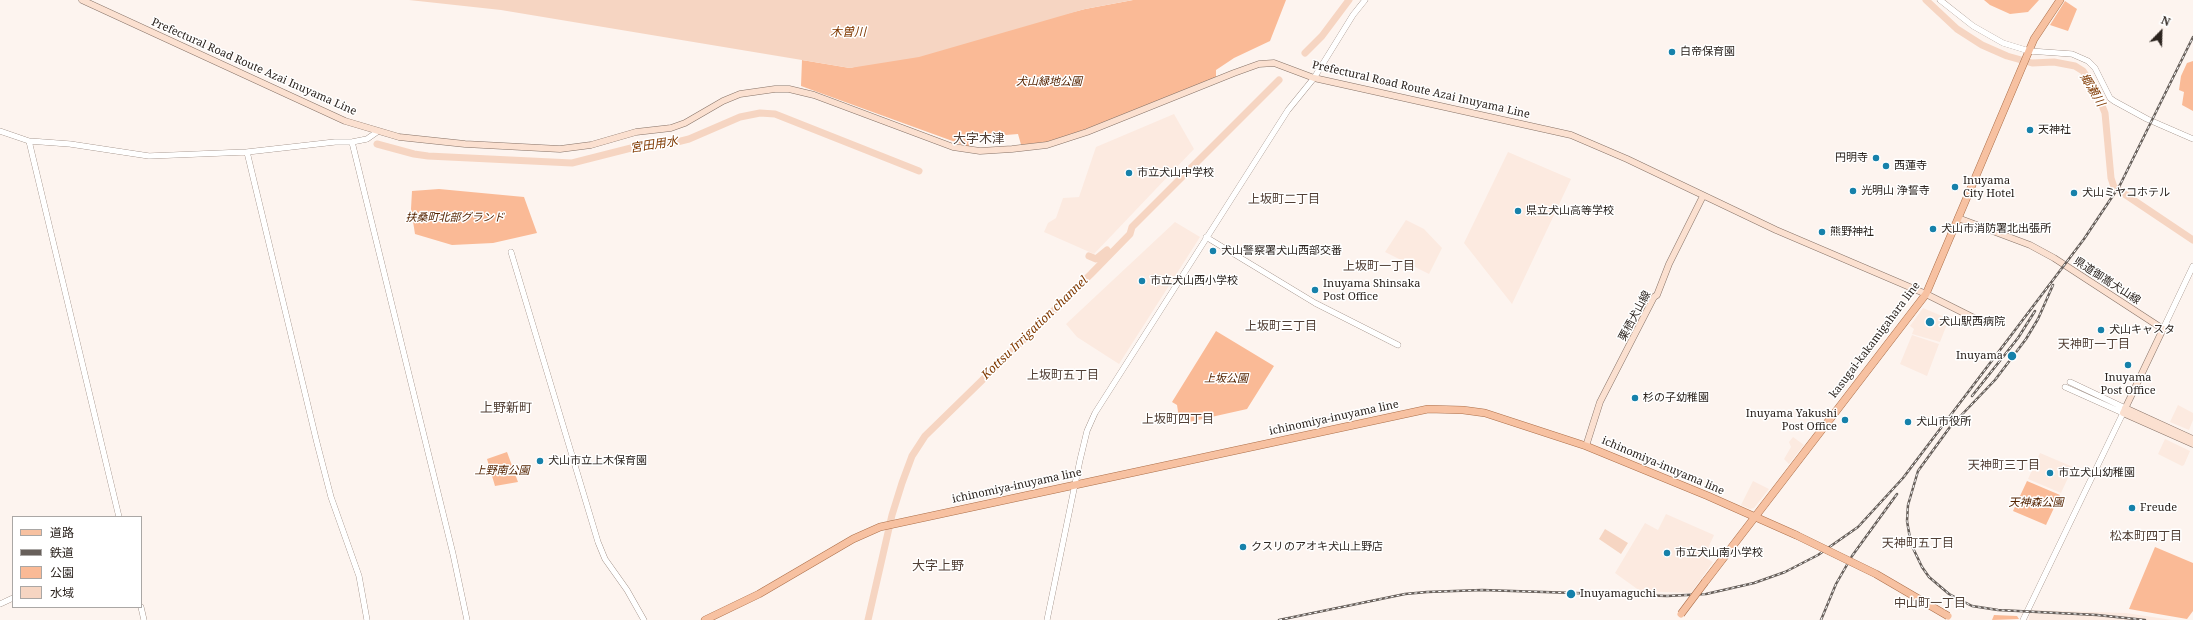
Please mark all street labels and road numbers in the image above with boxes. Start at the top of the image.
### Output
street label: Prefectural Road Route Azai Inuyama Line [149,16,359,118]
street label: Prefectural Road Route Azai Inuyama Line [1311,58,1531,122]
street label: 県道御嵩犬山線 [2071,254,2143,308]
street label: kasugai-kakamigahara line [1827,279,1923,401]
street label: 栗栖犬山線 [1616,289,1654,343]
street label: ichinomiya-inuyama line [1268,398,1400,438]
street label: ichinomiya-inuyama line [1600,434,1726,498]
street label: ichinomiya-inuyama line [951,466,1083,506]

